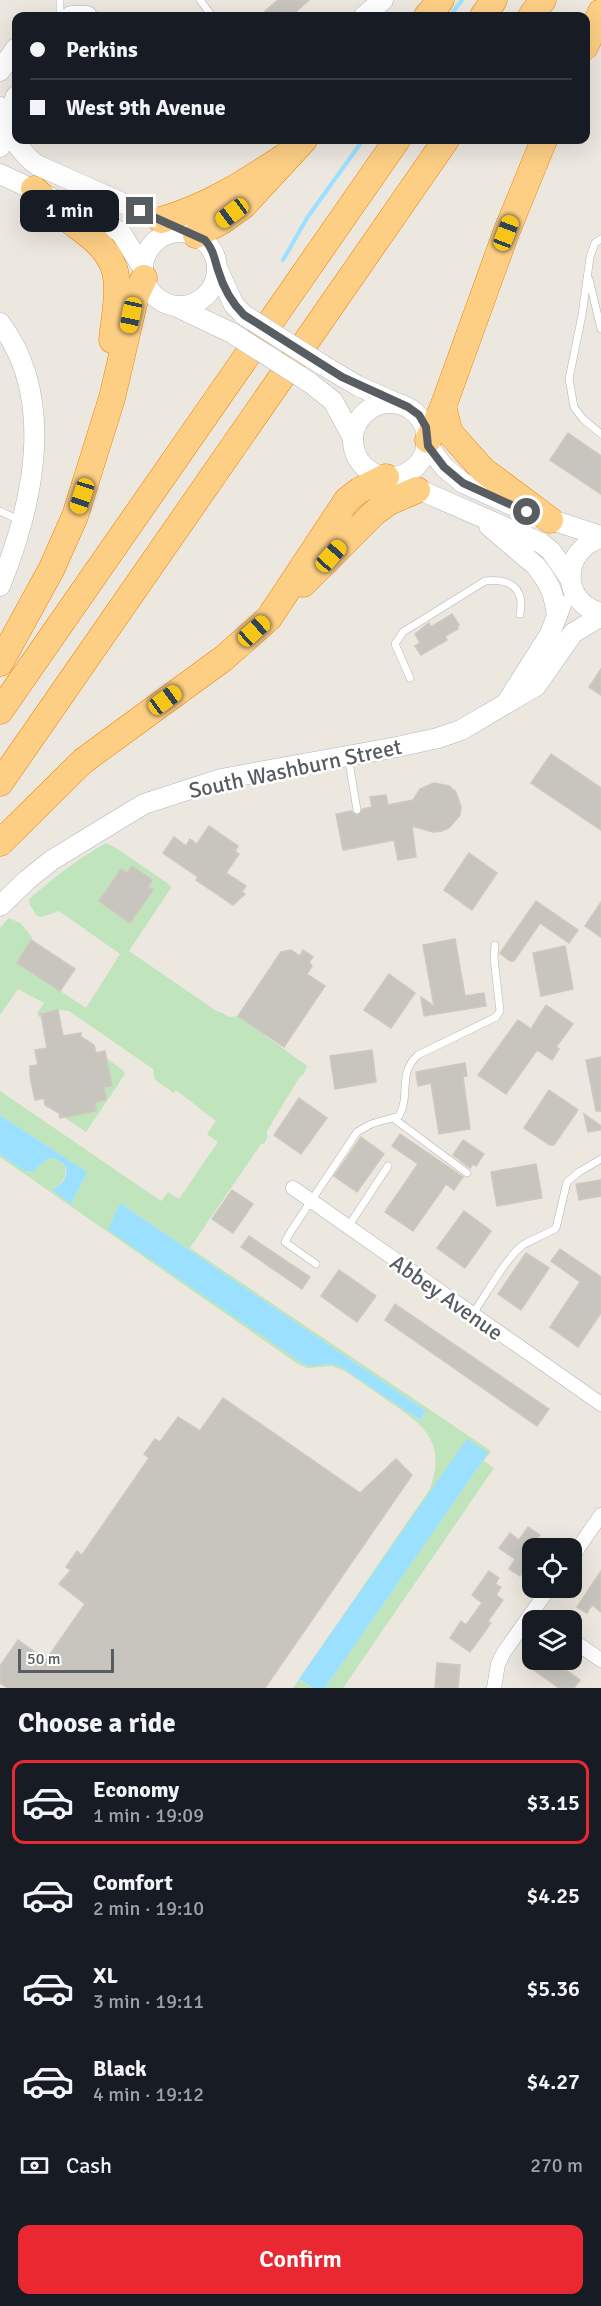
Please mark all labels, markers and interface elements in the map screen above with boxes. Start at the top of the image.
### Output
text: Perkins [66,36,138,63]
text: West 9th Avenue [66,94,226,121]
callout: 1 min [20,190,119,232]
car [212,195,252,231]
route end [126,197,153,224]
text: 1 min [46,198,93,223]
car [491,213,521,253]
car [118,296,144,334]
car [68,476,96,516]
route start [513,498,540,525]
car [312,537,350,575]
car [235,612,273,650]
car [145,682,185,718]
street label: South Washburn Street [186,733,404,804]
street label: Abbey Avenue [385,1249,508,1346]
map controls [522,1538,582,1670]
button: locate [522,1538,582,1598]
button: layers [522,1610,582,1670]
scale bar [18,1646,114,1674]
text: 50 m [27,1649,61,1669]
text: Choose a ride [18,1707,176,1740]
icon: car [21,1775,75,1829]
text: Economy [93,1776,179,1803]
text: $3.15 [526,1789,580,1816]
text: 1 min · 19:09 [93,1803,204,1828]
icon: car [21,1868,75,1922]
text: Comfort [93,1869,173,1896]
text: $4.25 [526,1882,580,1909]
text: 2 min · 19:10 [93,1896,204,1921]
icon: car [21,1961,75,2015]
text: XL [93,1962,118,1989]
text: $5.36 [526,1975,580,2002]
text: 3 min · 19:11 [93,1989,204,2014]
icon: car [21,2054,75,2108]
text: Black [93,2055,147,2082]
text: $4.27 [526,2068,580,2095]
text: 4 min · 19:12 [93,2082,204,2107]
icon: cash [18,2149,51,2182]
text: Cash [66,2152,112,2179]
text: 270 m [530,2153,583,2178]
button: Confirm [18,2225,583,2294]

